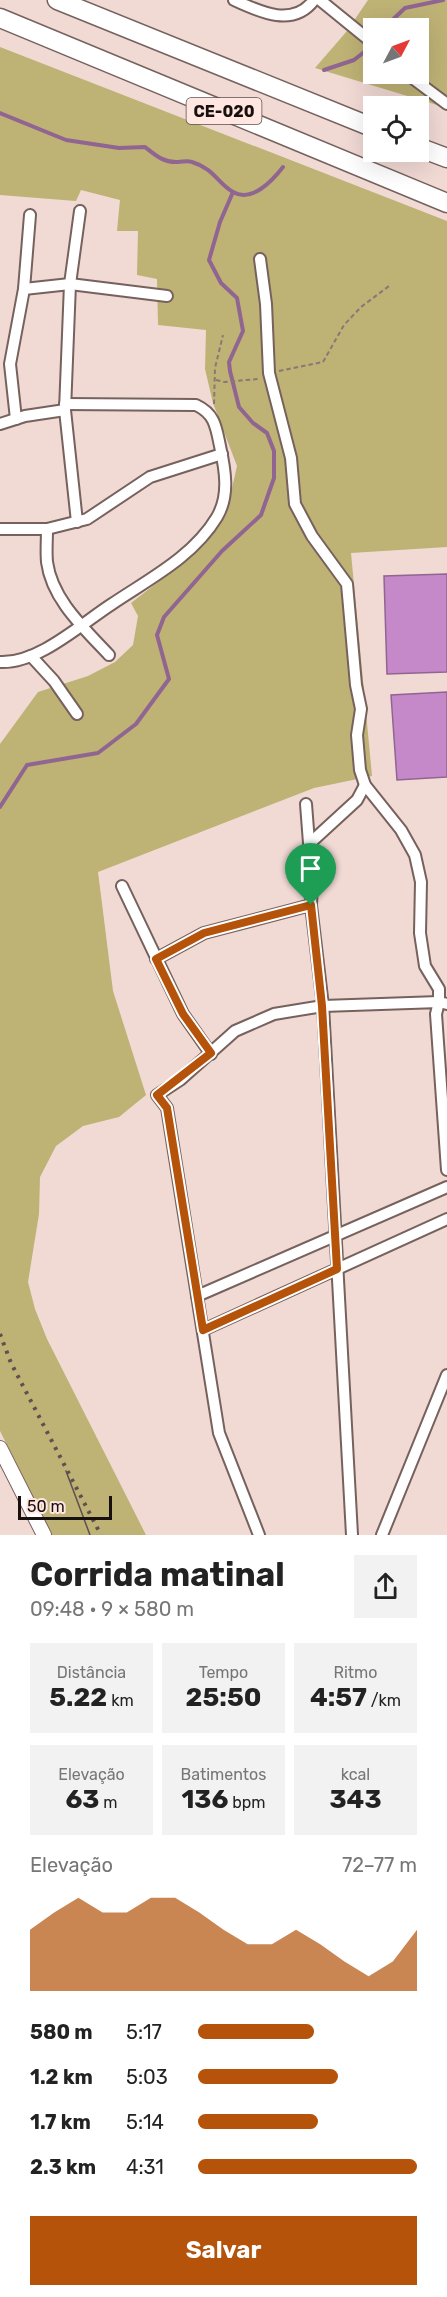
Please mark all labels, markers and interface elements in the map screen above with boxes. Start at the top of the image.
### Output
north arrow [363,18,429,84]
map controls [363,18,429,162]
button: locate [363,96,429,162]
road number: CE-020 [186,98,262,124]
pin [285,843,336,905]
icon: arrive [294,852,327,885]
scale bar [18,1493,112,1520]
text: 50 m [27,1497,65,1516]
text: Corrida matinal [30,1555,285,1594]
button: share [354,1555,417,1618]
text: 09:48 · 9 × 580 m [30,1597,194,1621]
text: Distância [57,1663,126,1682]
text: Tempo [199,1663,248,1682]
text: Ritmo [333,1663,378,1682]
text: 5.22 [49,1682,107,1713]
text: 25:50 [186,1682,261,1713]
text: 4:57 [310,1682,367,1713]
text: km [107,1691,134,1710]
text: /km [367,1691,401,1710]
text: Elevação [58,1765,125,1784]
text: Batimentos [181,1765,266,1784]
text: kcal [341,1765,370,1784]
text: 63 [65,1784,99,1815]
text: 136 [181,1784,228,1815]
text: 343 [329,1784,382,1815]
text: m [99,1793,118,1812]
text: bpm [228,1793,266,1812]
text: Elevação [30,1853,113,1877]
text: 72–77 m [342,1853,417,1877]
text: 580 m [30,2020,93,2044]
text: 5:17 [126,2020,162,2044]
text: 1.2 km [30,2065,93,2089]
text: 5:03 [126,2065,168,2089]
text: 1.7 km [30,2110,91,2134]
text: 5:14 [126,2110,164,2134]
text: 2.3 km [30,2155,96,2179]
text: 4:31 [126,2155,164,2179]
button: Salvar [30,2216,417,2285]

